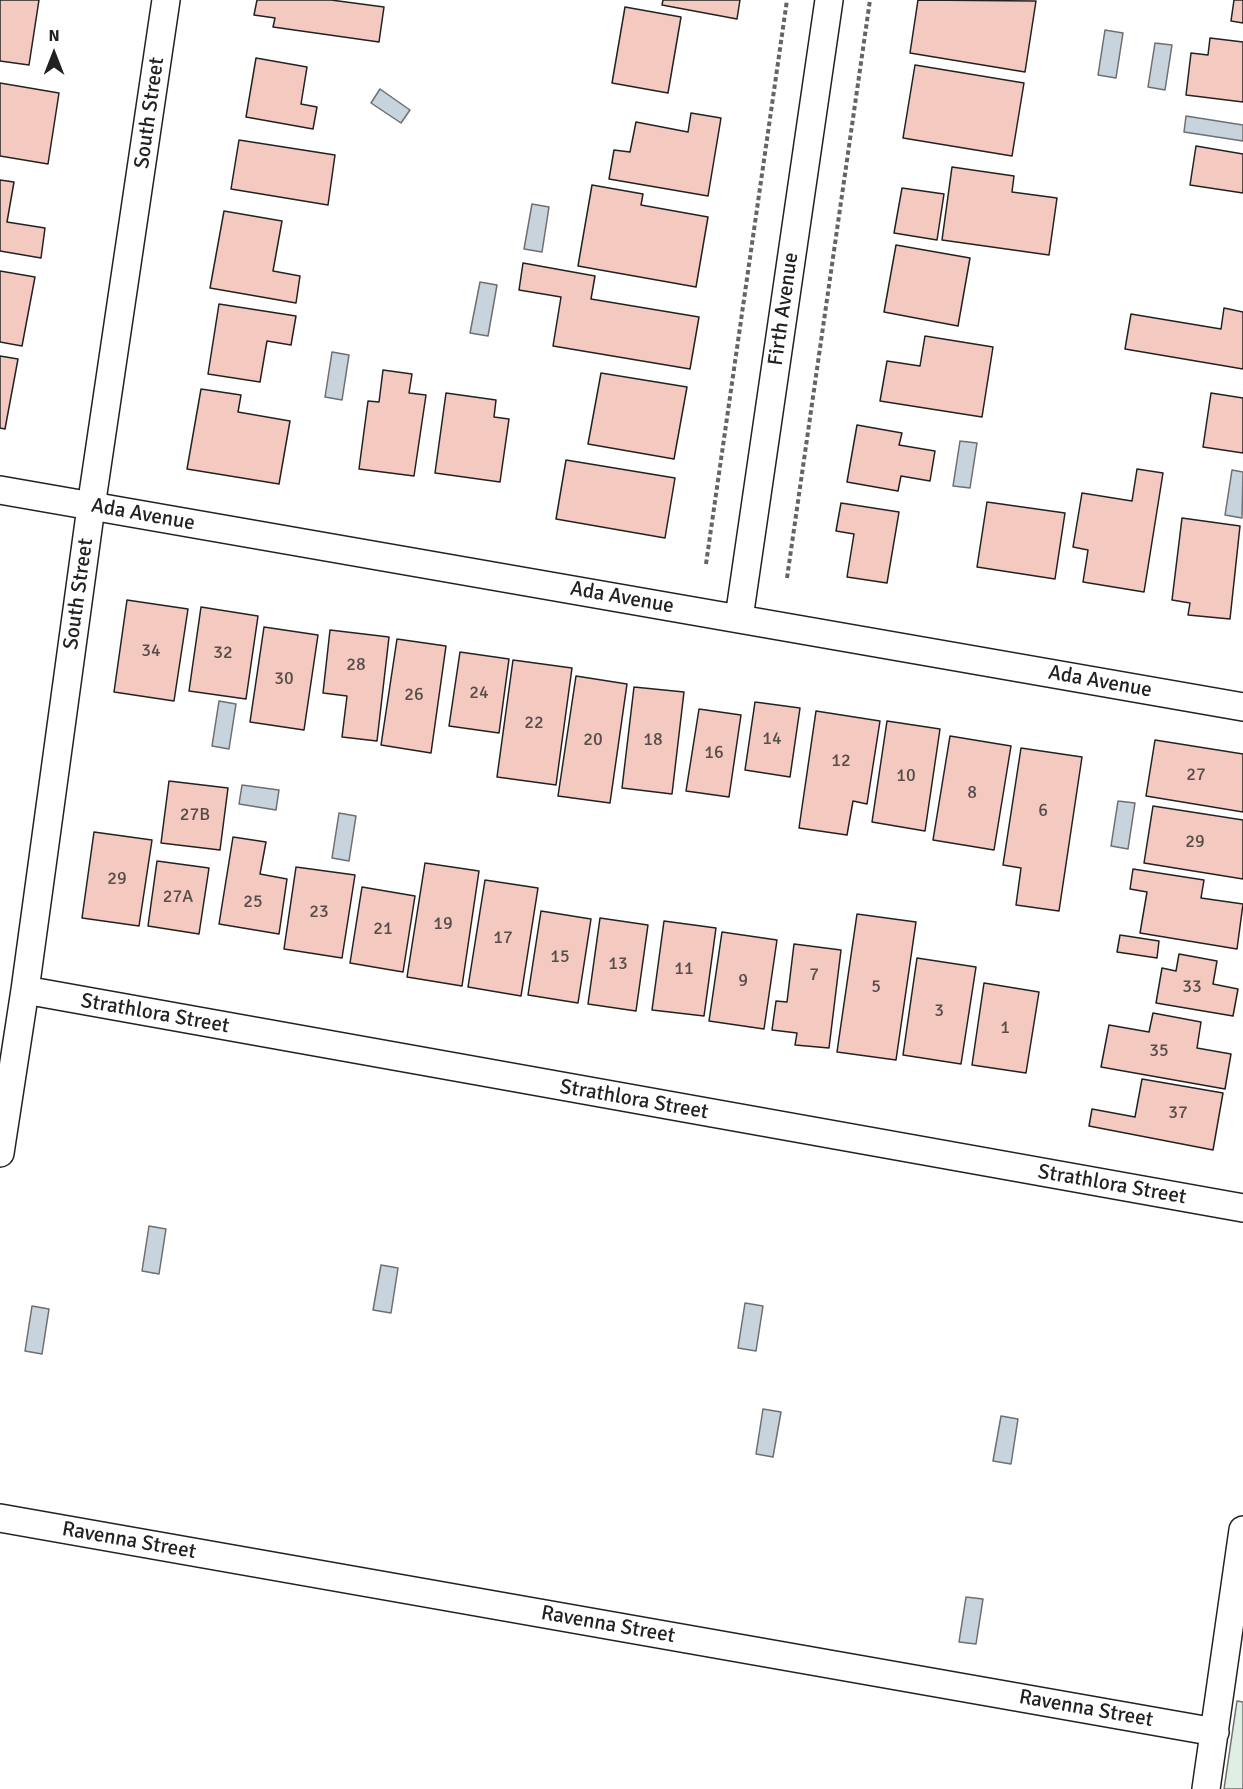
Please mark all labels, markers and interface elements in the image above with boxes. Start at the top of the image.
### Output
north arrow [24,24,84,84]
text: N [48,26,60,46]
street label: South Street [130,56,170,170]
street label: Firth Avenue [764,251,804,367]
street label: Ada Avenue [89,493,197,537]
street label: South Street [59,537,99,651]
street label: Ada Avenue [568,576,676,620]
house number: 34 [141,640,161,662]
house number: 32 [213,642,233,664]
house number: 28 [346,654,366,676]
street label: Ada Avenue [1046,660,1154,704]
house number: 30 [274,668,294,690]
house number: 24 [469,682,489,704]
house number: 26 [404,684,424,706]
house number: 22 [524,712,544,734]
house number: 14 [762,728,782,750]
house number: 20 [583,729,603,751]
house number: 18 [643,729,663,751]
house number: 16 [704,742,724,764]
house number: 12 [831,750,851,772]
house number: 27 [1186,764,1206,786]
house number: 10 [896,765,916,787]
house number: 8 [967,782,977,804]
house number: 6 [1038,800,1048,822]
house number: 27B [180,804,210,826]
house number: 29 [1185,831,1205,853]
house number: 29 [107,868,127,890]
house number: 27A [163,886,193,908]
house number: 25 [243,891,263,913]
house number: 23 [309,901,329,923]
house number: 19 [433,913,453,935]
house number: 21 [373,918,393,940]
house number: 17 [493,927,513,949]
house number: 15 [550,946,570,968]
house number: 13 [608,953,628,975]
house number: 11 [674,958,694,980]
house number: 7 [809,964,819,986]
house number: 9 [738,970,748,992]
house number: 5 [871,976,881,998]
house number: 33 [1182,976,1202,998]
street label: Strathlora Street [79,989,231,1039]
house number: 3 [934,1000,944,1022]
house number: 1 [1000,1017,1010,1039]
house number: 35 [1149,1040,1169,1062]
street label: Strathlora Street [558,1075,710,1125]
house number: 37 [1168,1102,1188,1124]
street label: Strathlora Street [1036,1160,1188,1210]
street label: Ravenna Street [60,1517,198,1565]
street label: Ravenna Street [539,1601,677,1649]
street label: Ravenna Street [1017,1685,1155,1733]

